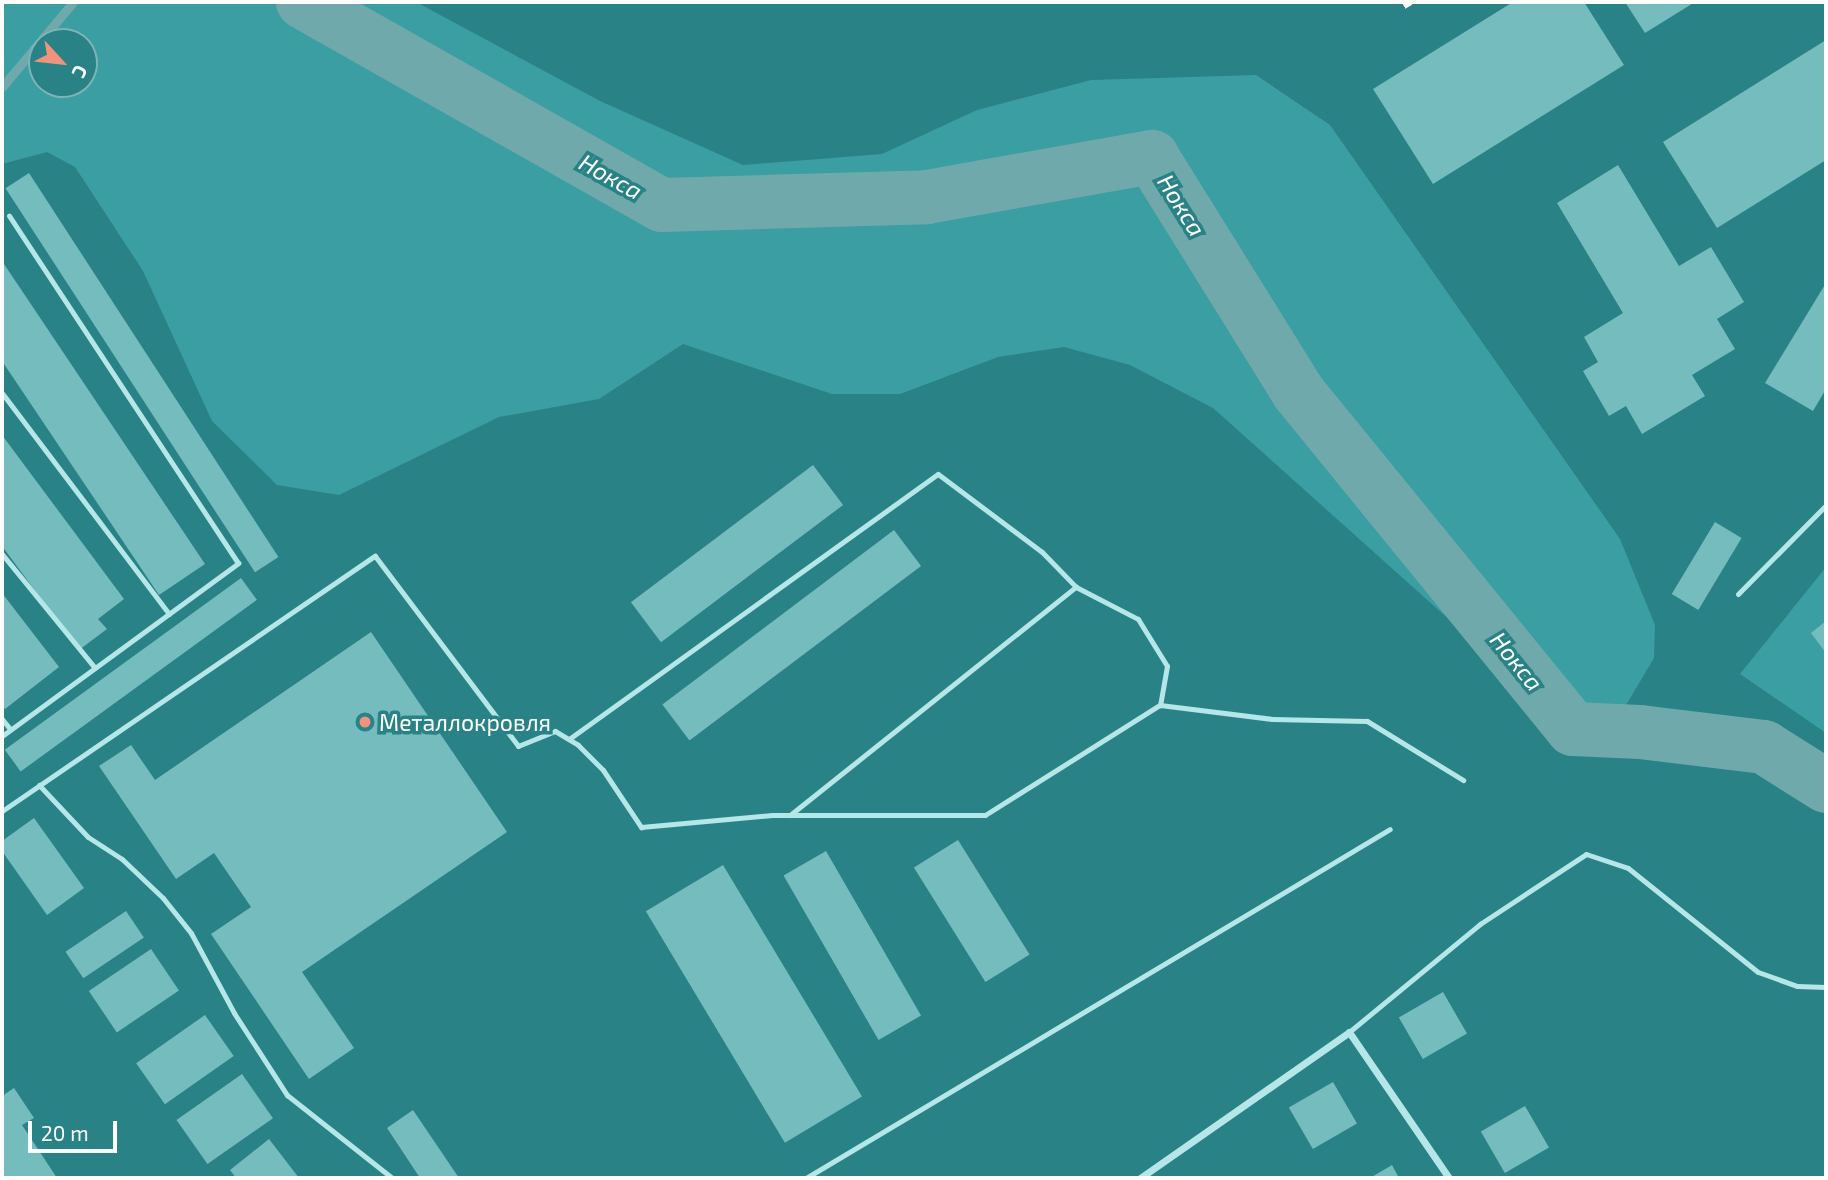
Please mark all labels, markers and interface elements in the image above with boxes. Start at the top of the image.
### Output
north arrow [28,28,98,98]
text: С [68,62,93,82]
water label: Нокса [574,147,648,205]
water label: Нокса [1152,169,1212,241]
water label: Нокса [1485,626,1549,696]
place label: Металлокровля [379,708,551,736]
marker: Металлокровля [357,714,373,730]
scale bar [32,1106,121,1150]
text: 20 m [41,1120,89,1145]

